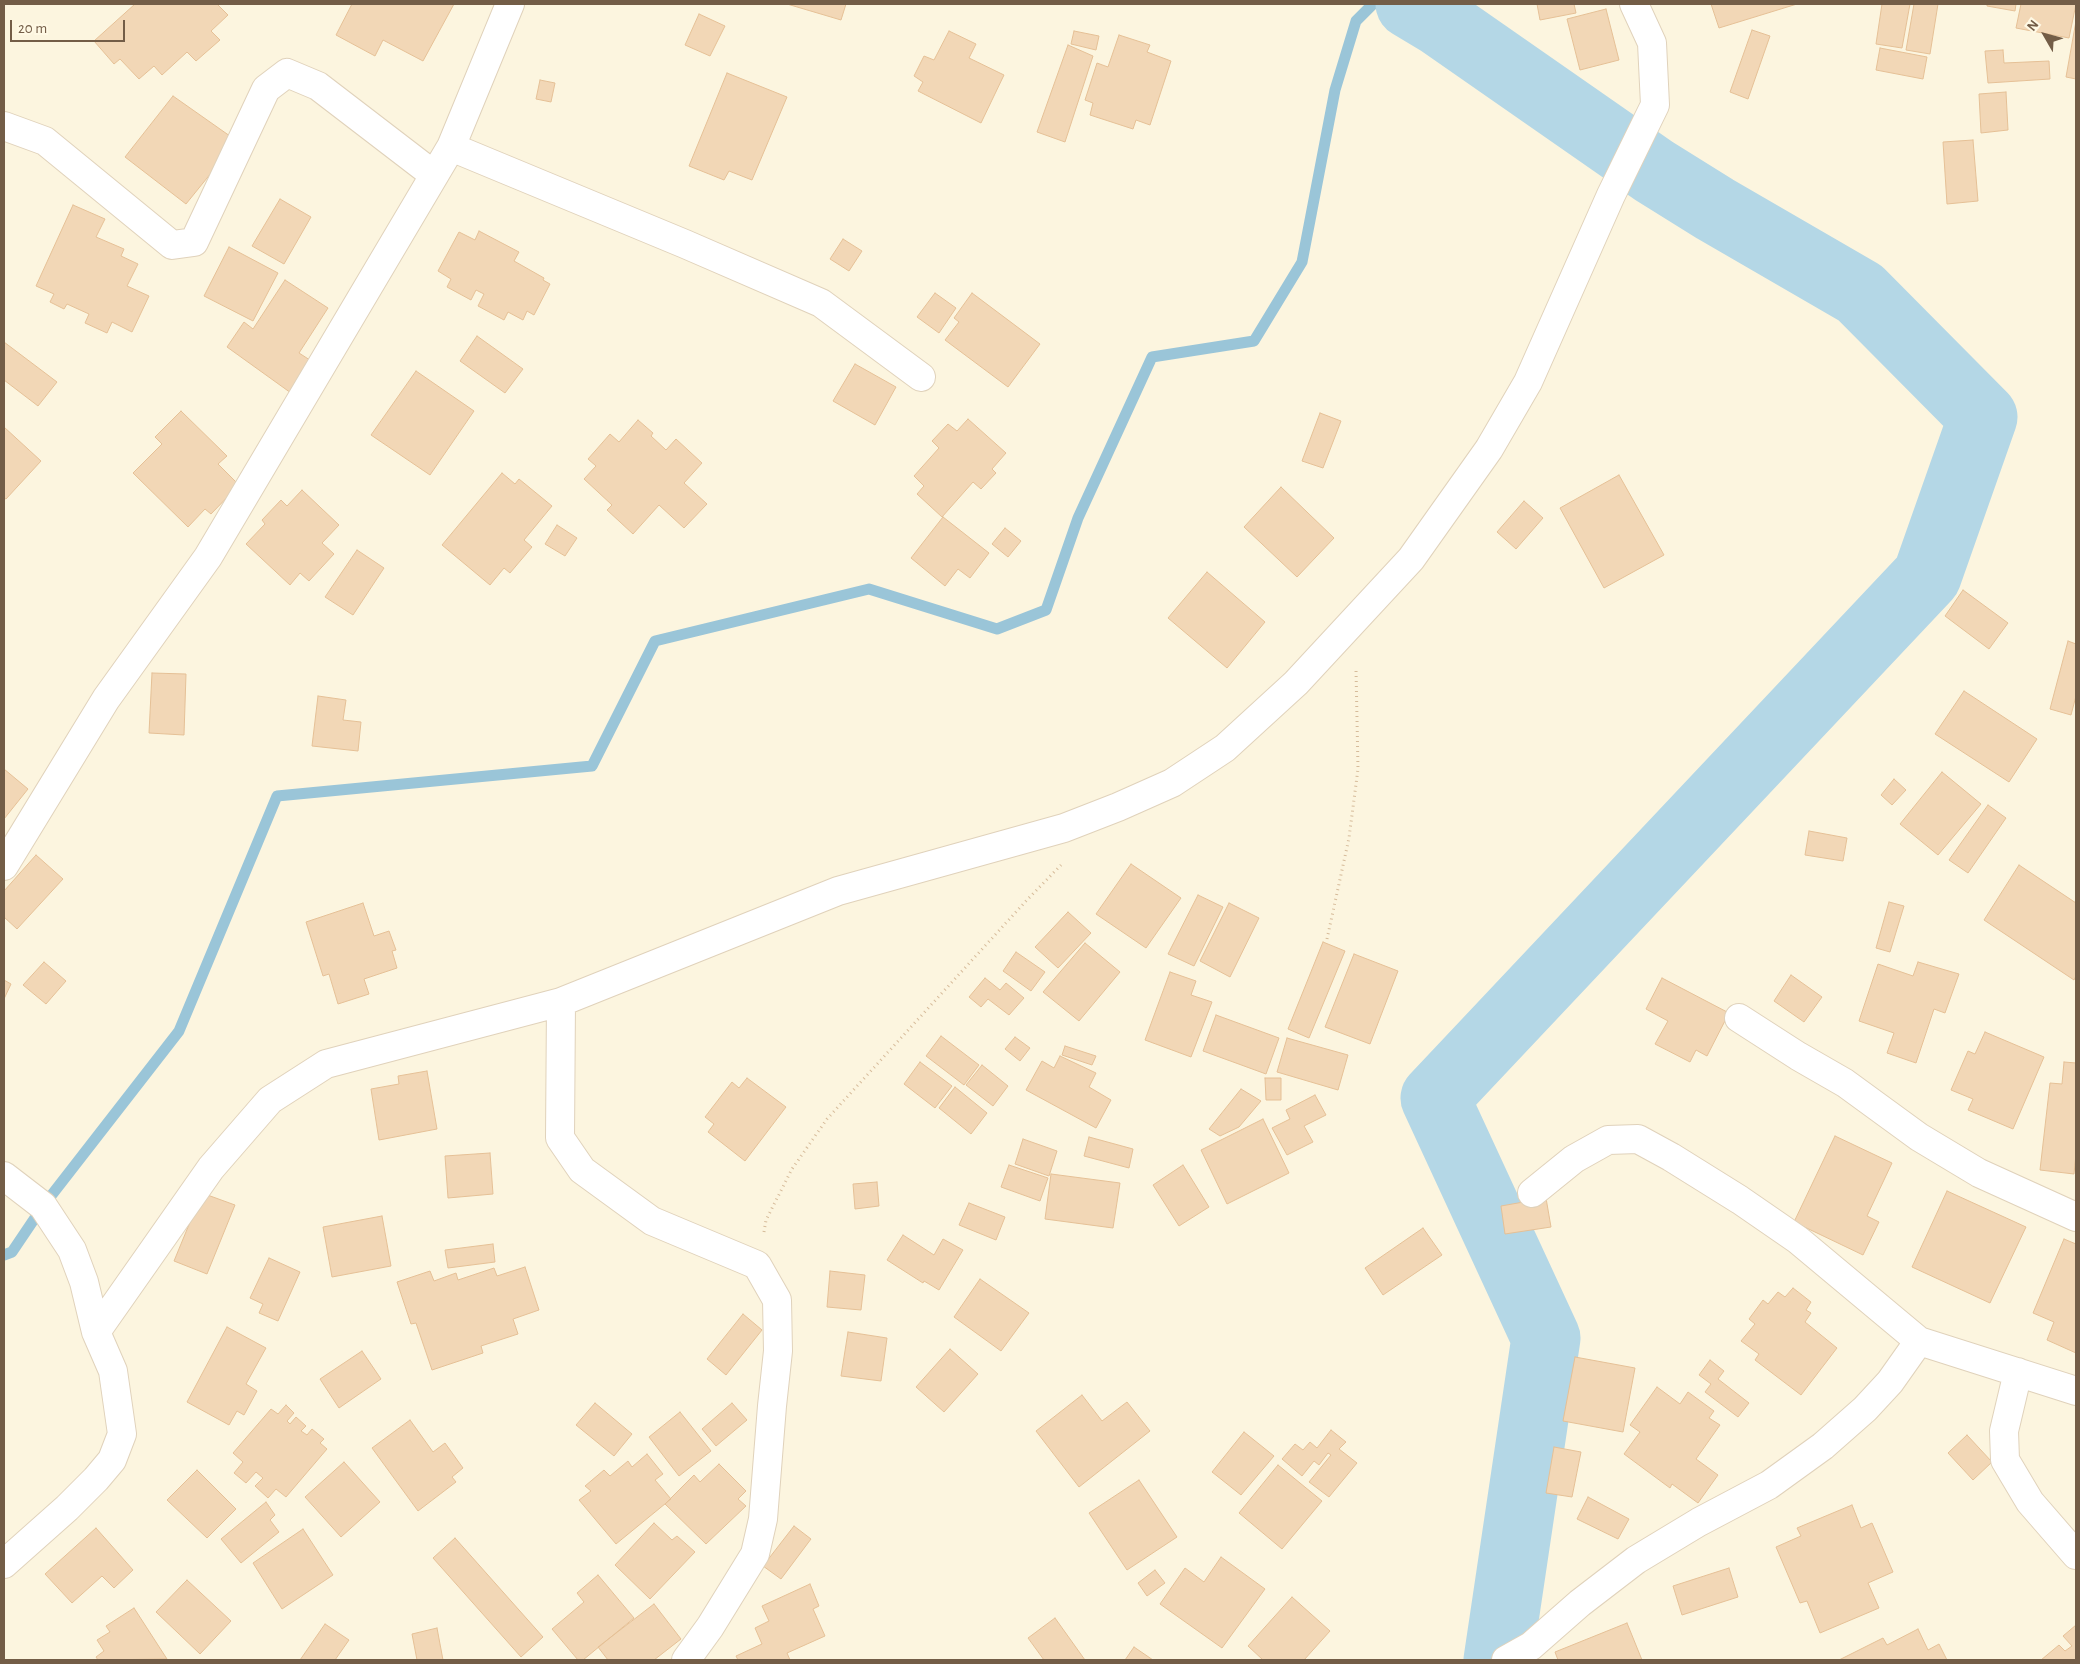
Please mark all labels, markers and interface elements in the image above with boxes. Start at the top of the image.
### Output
scale bar [12,10,128,42]
north arrow [2020,10,2070,60]
text: N [2025,18,2042,34]
text: 20 m [18,21,47,36]

